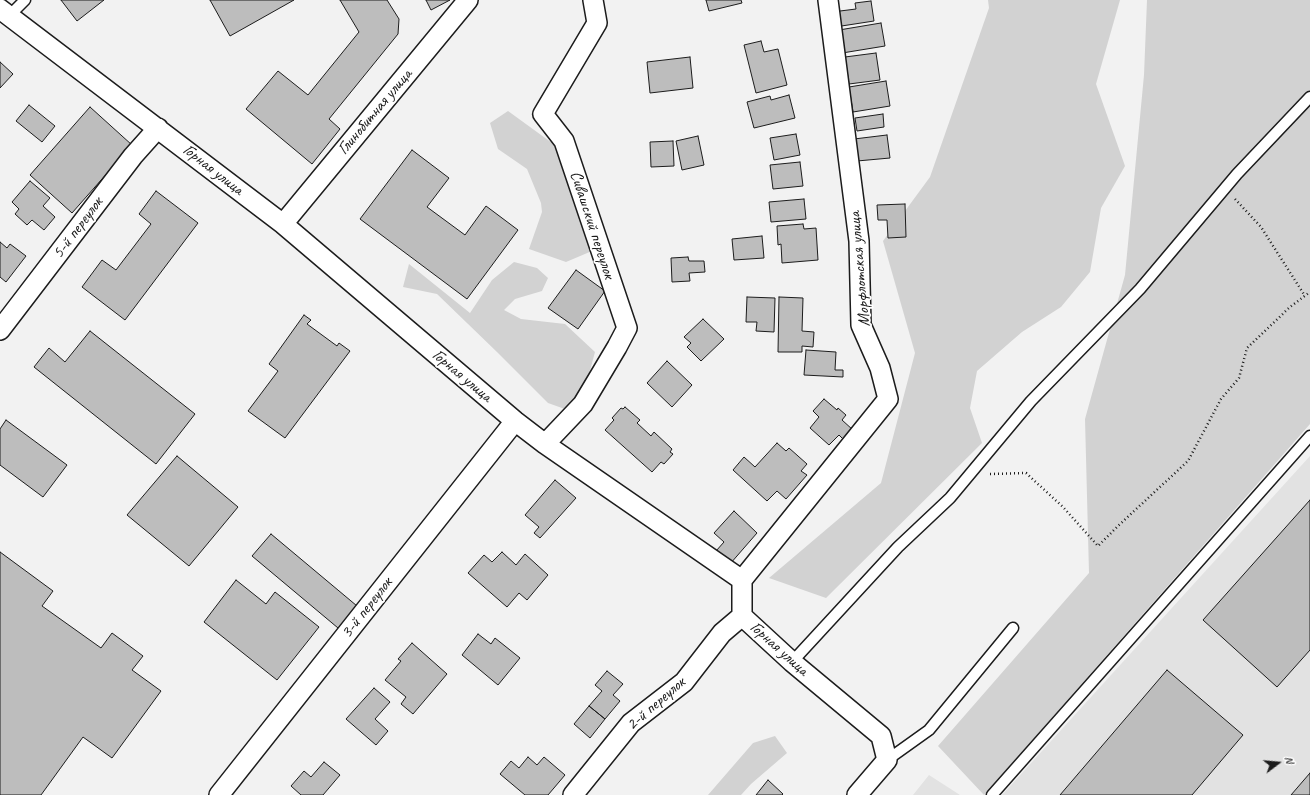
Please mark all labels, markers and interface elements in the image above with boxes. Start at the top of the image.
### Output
street label: Глинобитная улица [333,65,417,159]
street label: Горная улица [178,140,248,200]
street label: Сивашский переулок [565,169,619,281]
street label: 5-й переулок [48,193,108,263]
street label: Морфлотская улица [845,210,875,328]
street label: Горная улица [428,345,496,407]
street label: 3-й переулок [337,574,397,642]
street label: Горная улица [745,617,813,681]
street label: 2-й переулок [622,673,690,735]
north arrow [1258,743,1298,783]
text: N [1282,754,1297,765]

